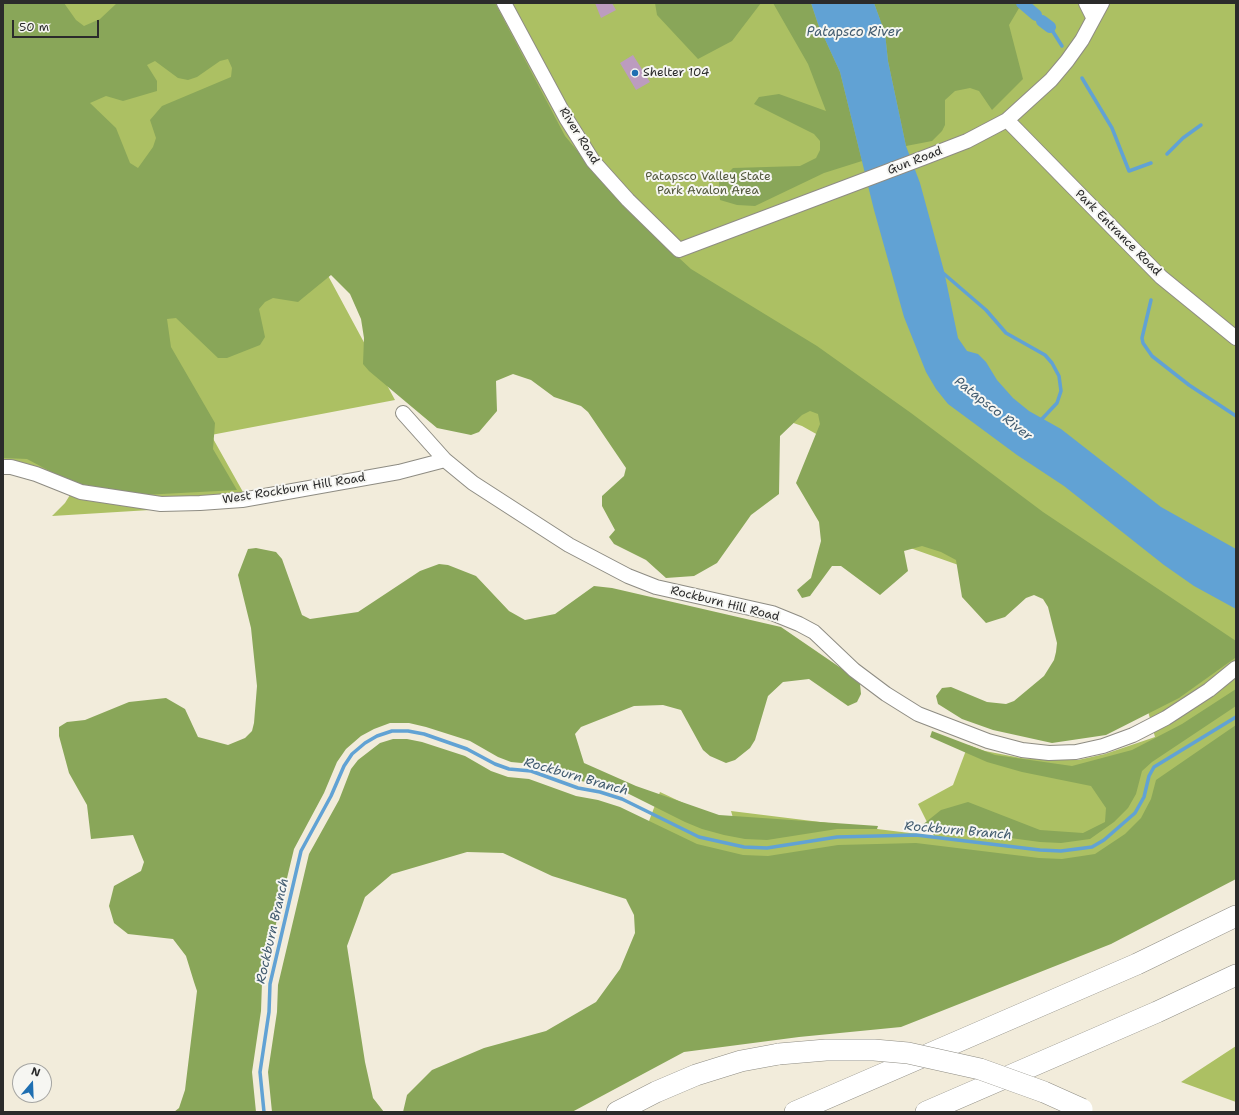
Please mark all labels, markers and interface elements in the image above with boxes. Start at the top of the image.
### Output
scale bar [14,12,101,38]
text: 50 m [19,19,49,35]
water label: Patapsco River [807,25,901,41]
place label: Shelter 104 [643,66,709,80]
marker: Shelter 104 [630,68,640,78]
street label: River Road [556,105,602,167]
street label: Gun Road [886,144,944,178]
park label: Patapsco Valley State Park Avalon Area [645,170,771,198]
street label: Park Entrance Road [1072,187,1164,279]
water label: Patapsco River [951,374,1035,444]
street label: West Rockburn Hill Road [222,471,366,507]
street label: Rockburn Hill Road [669,583,781,625]
water label: Rockburn Branch [522,755,630,799]
water label: Rockburn Branch [904,819,1012,843]
water label: Rockburn Branch [253,877,293,985]
north arrow [12,1063,52,1103]
text: N [29,1064,42,1081]

